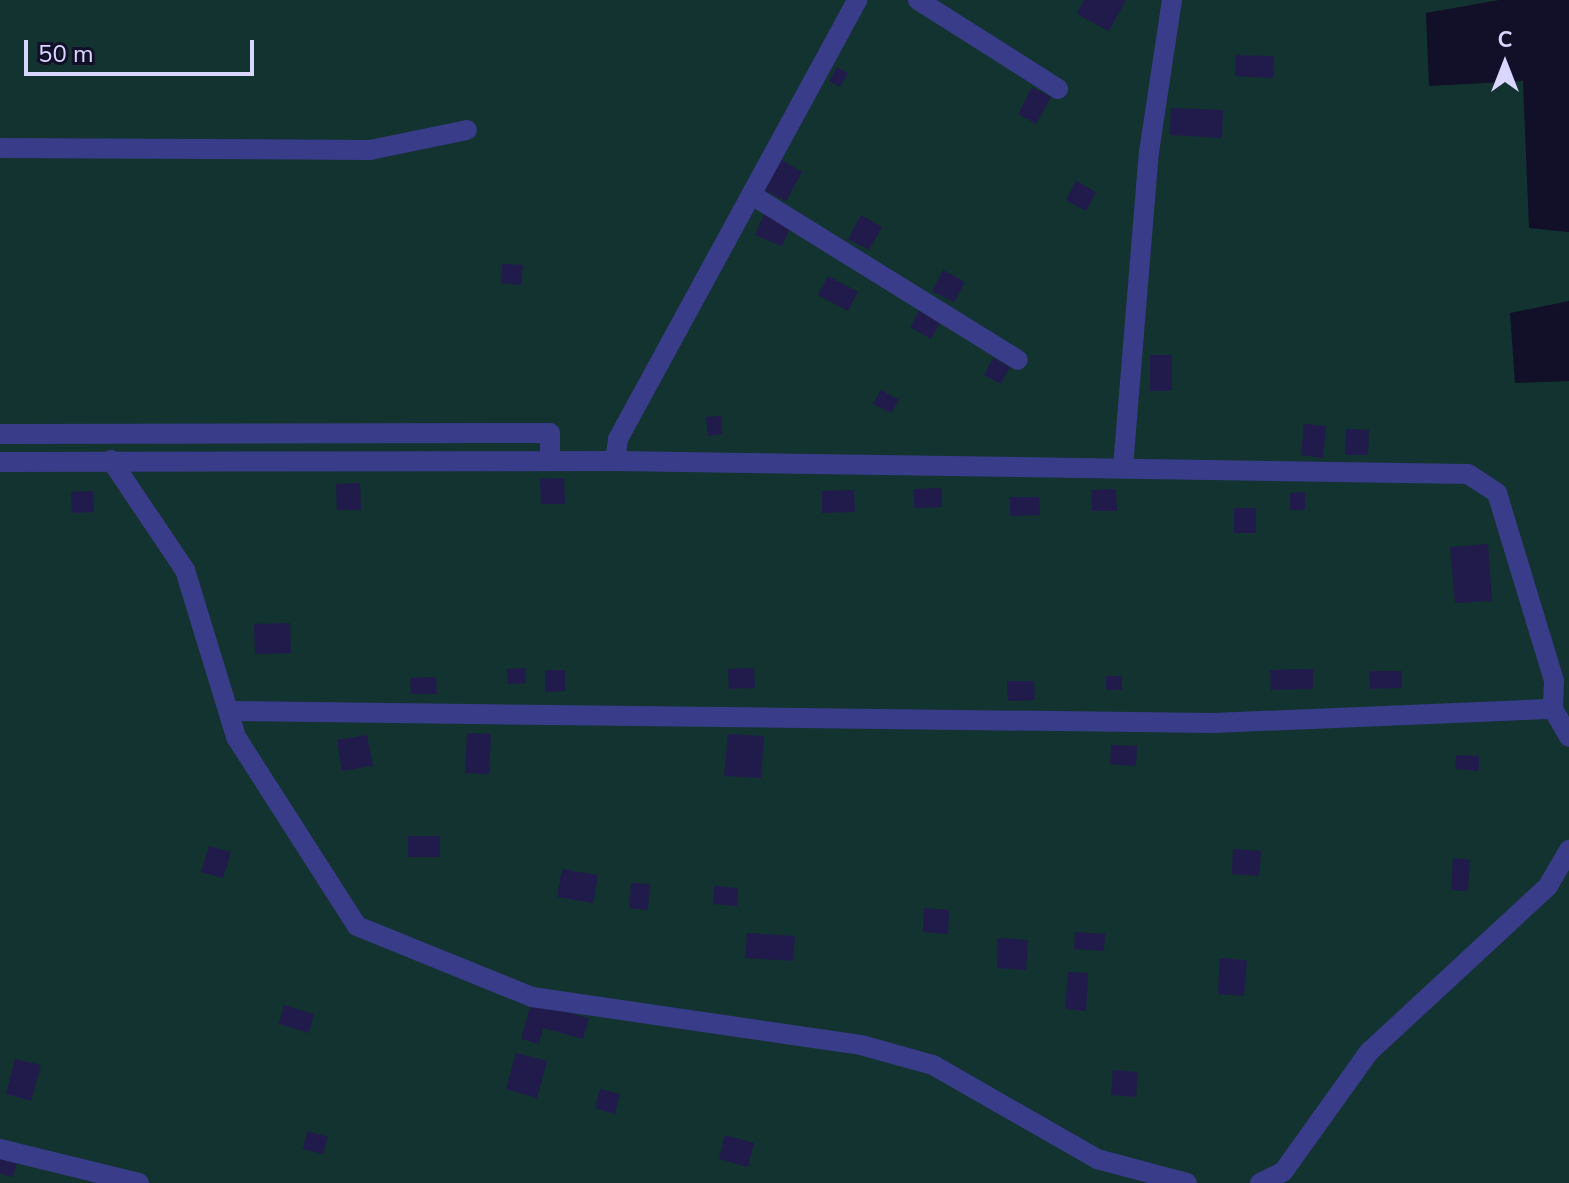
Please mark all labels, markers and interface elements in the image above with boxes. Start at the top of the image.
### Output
scale bar [28,24,258,74]
north arrow [1465,24,1545,104]
text: С [1498,25,1512,55]
text: 50 m [38,38,94,70]

